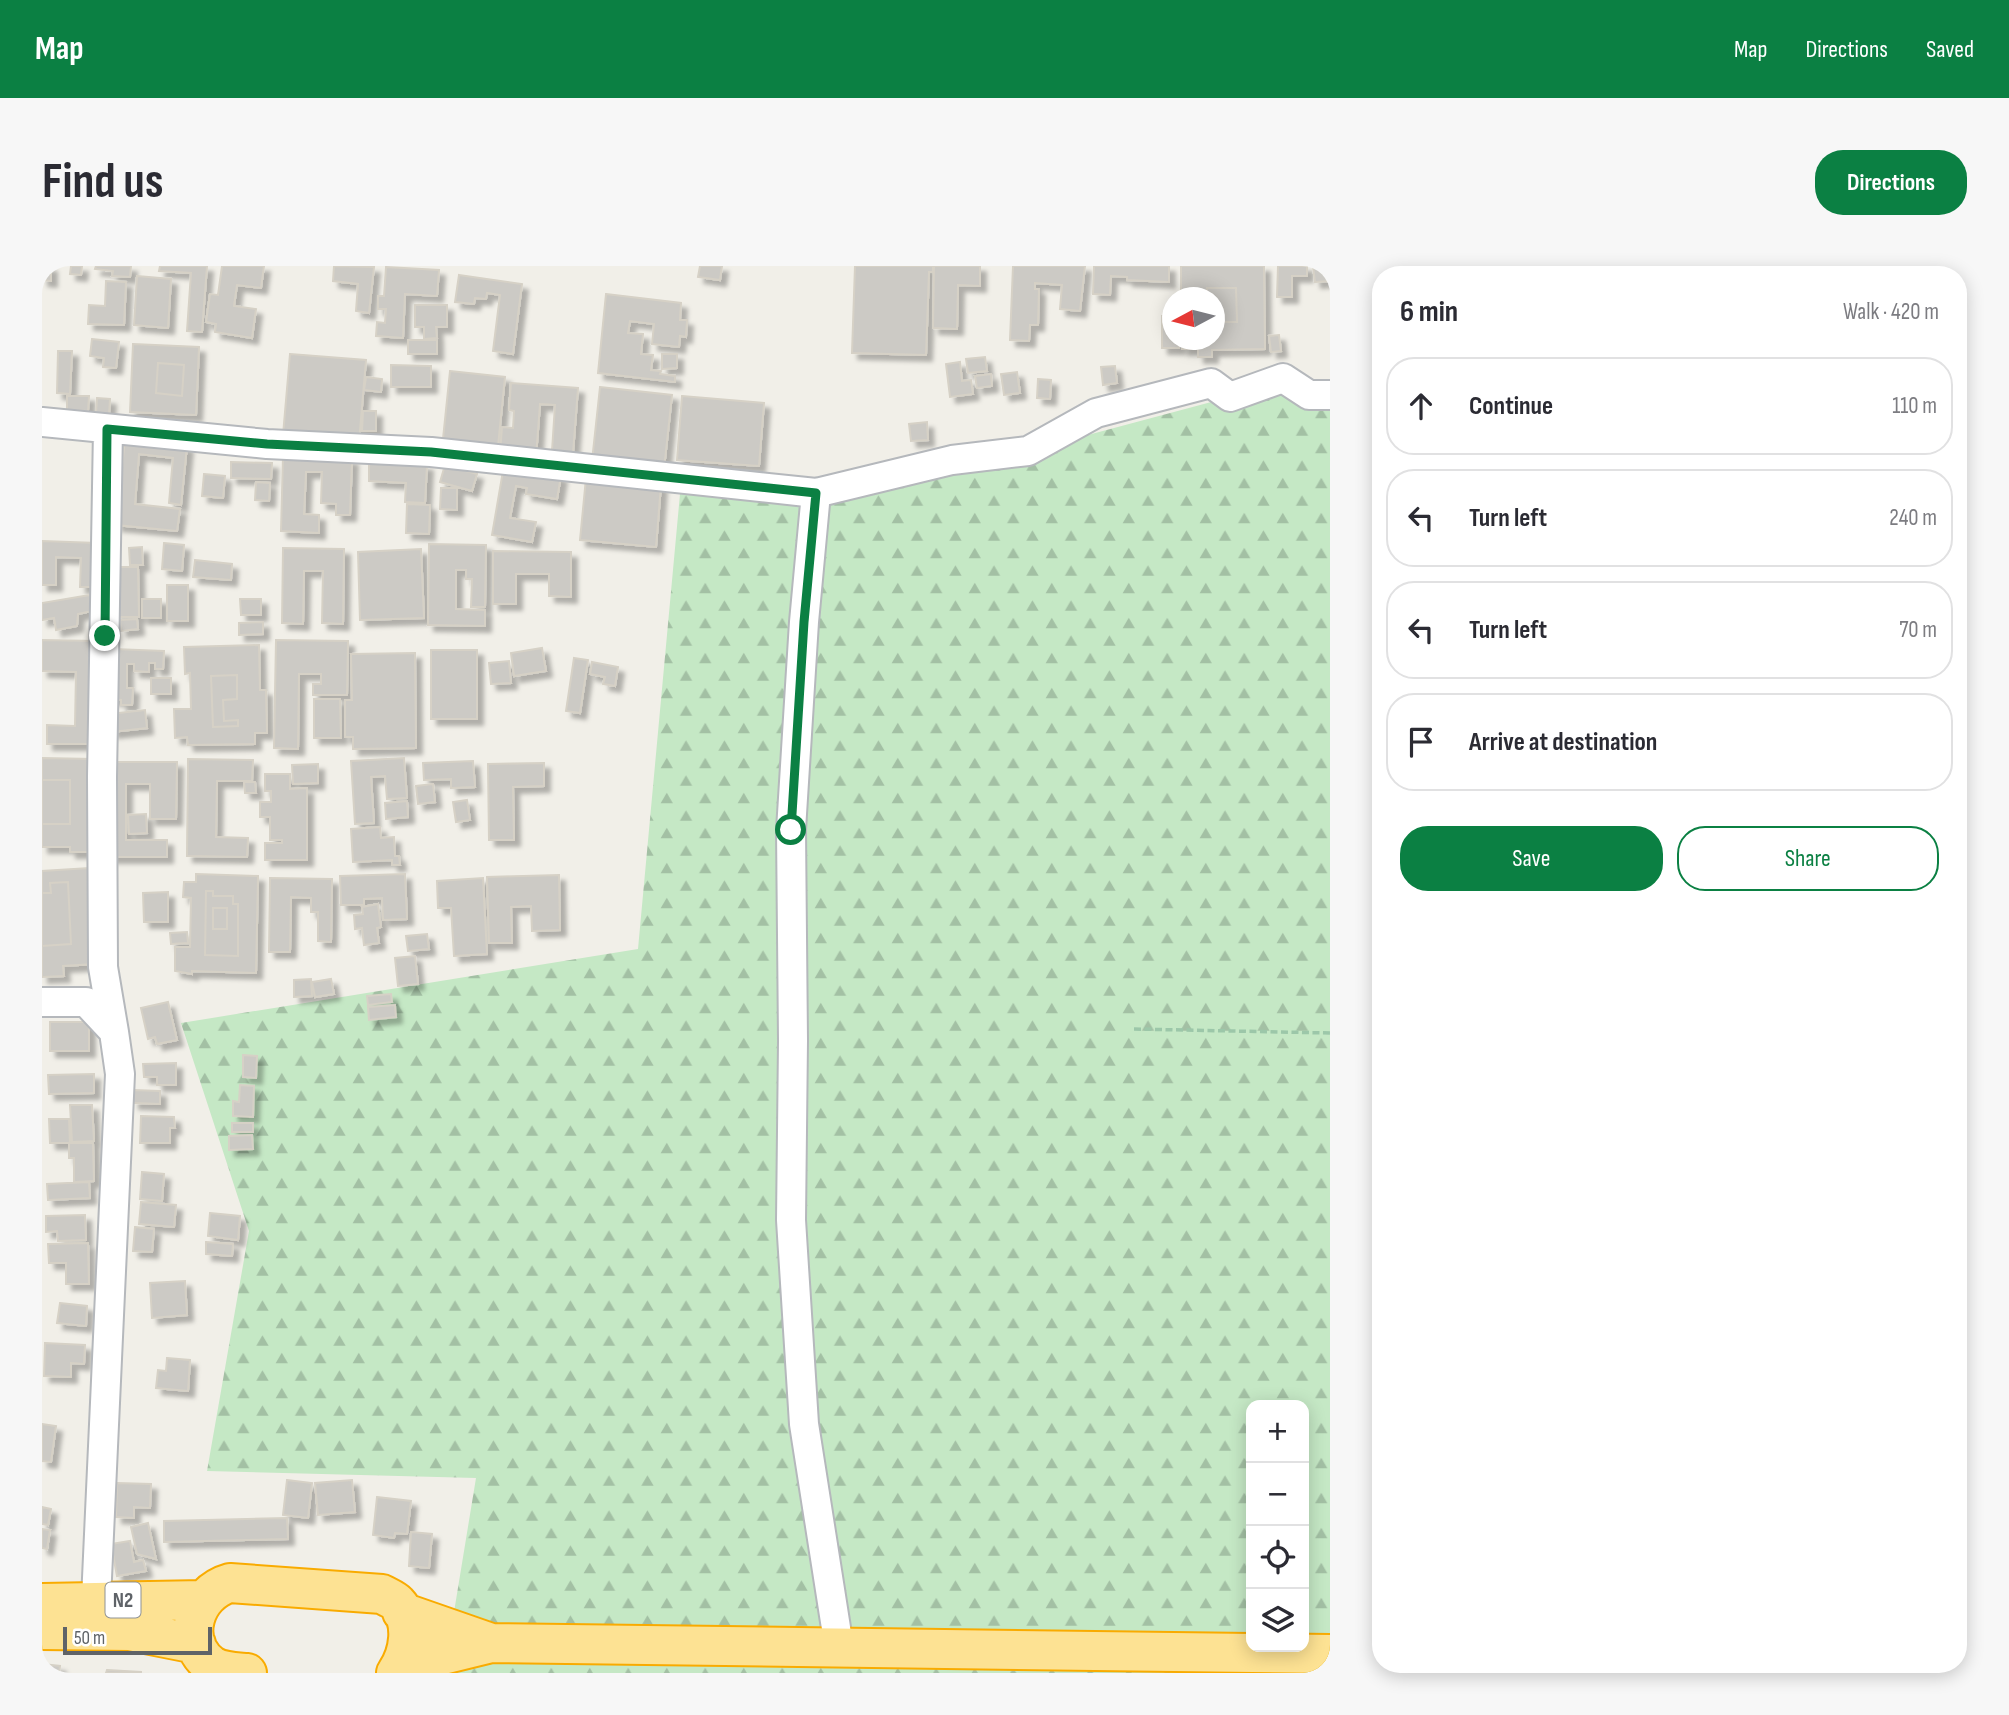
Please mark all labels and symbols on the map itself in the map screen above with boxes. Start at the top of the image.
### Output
north arrow [1162,287,1225,350]
route end [89,620,120,651]
route start [775,814,806,845]
road number: N2 [106,1582,140,1618]
scale bar [63,1624,212,1656]

